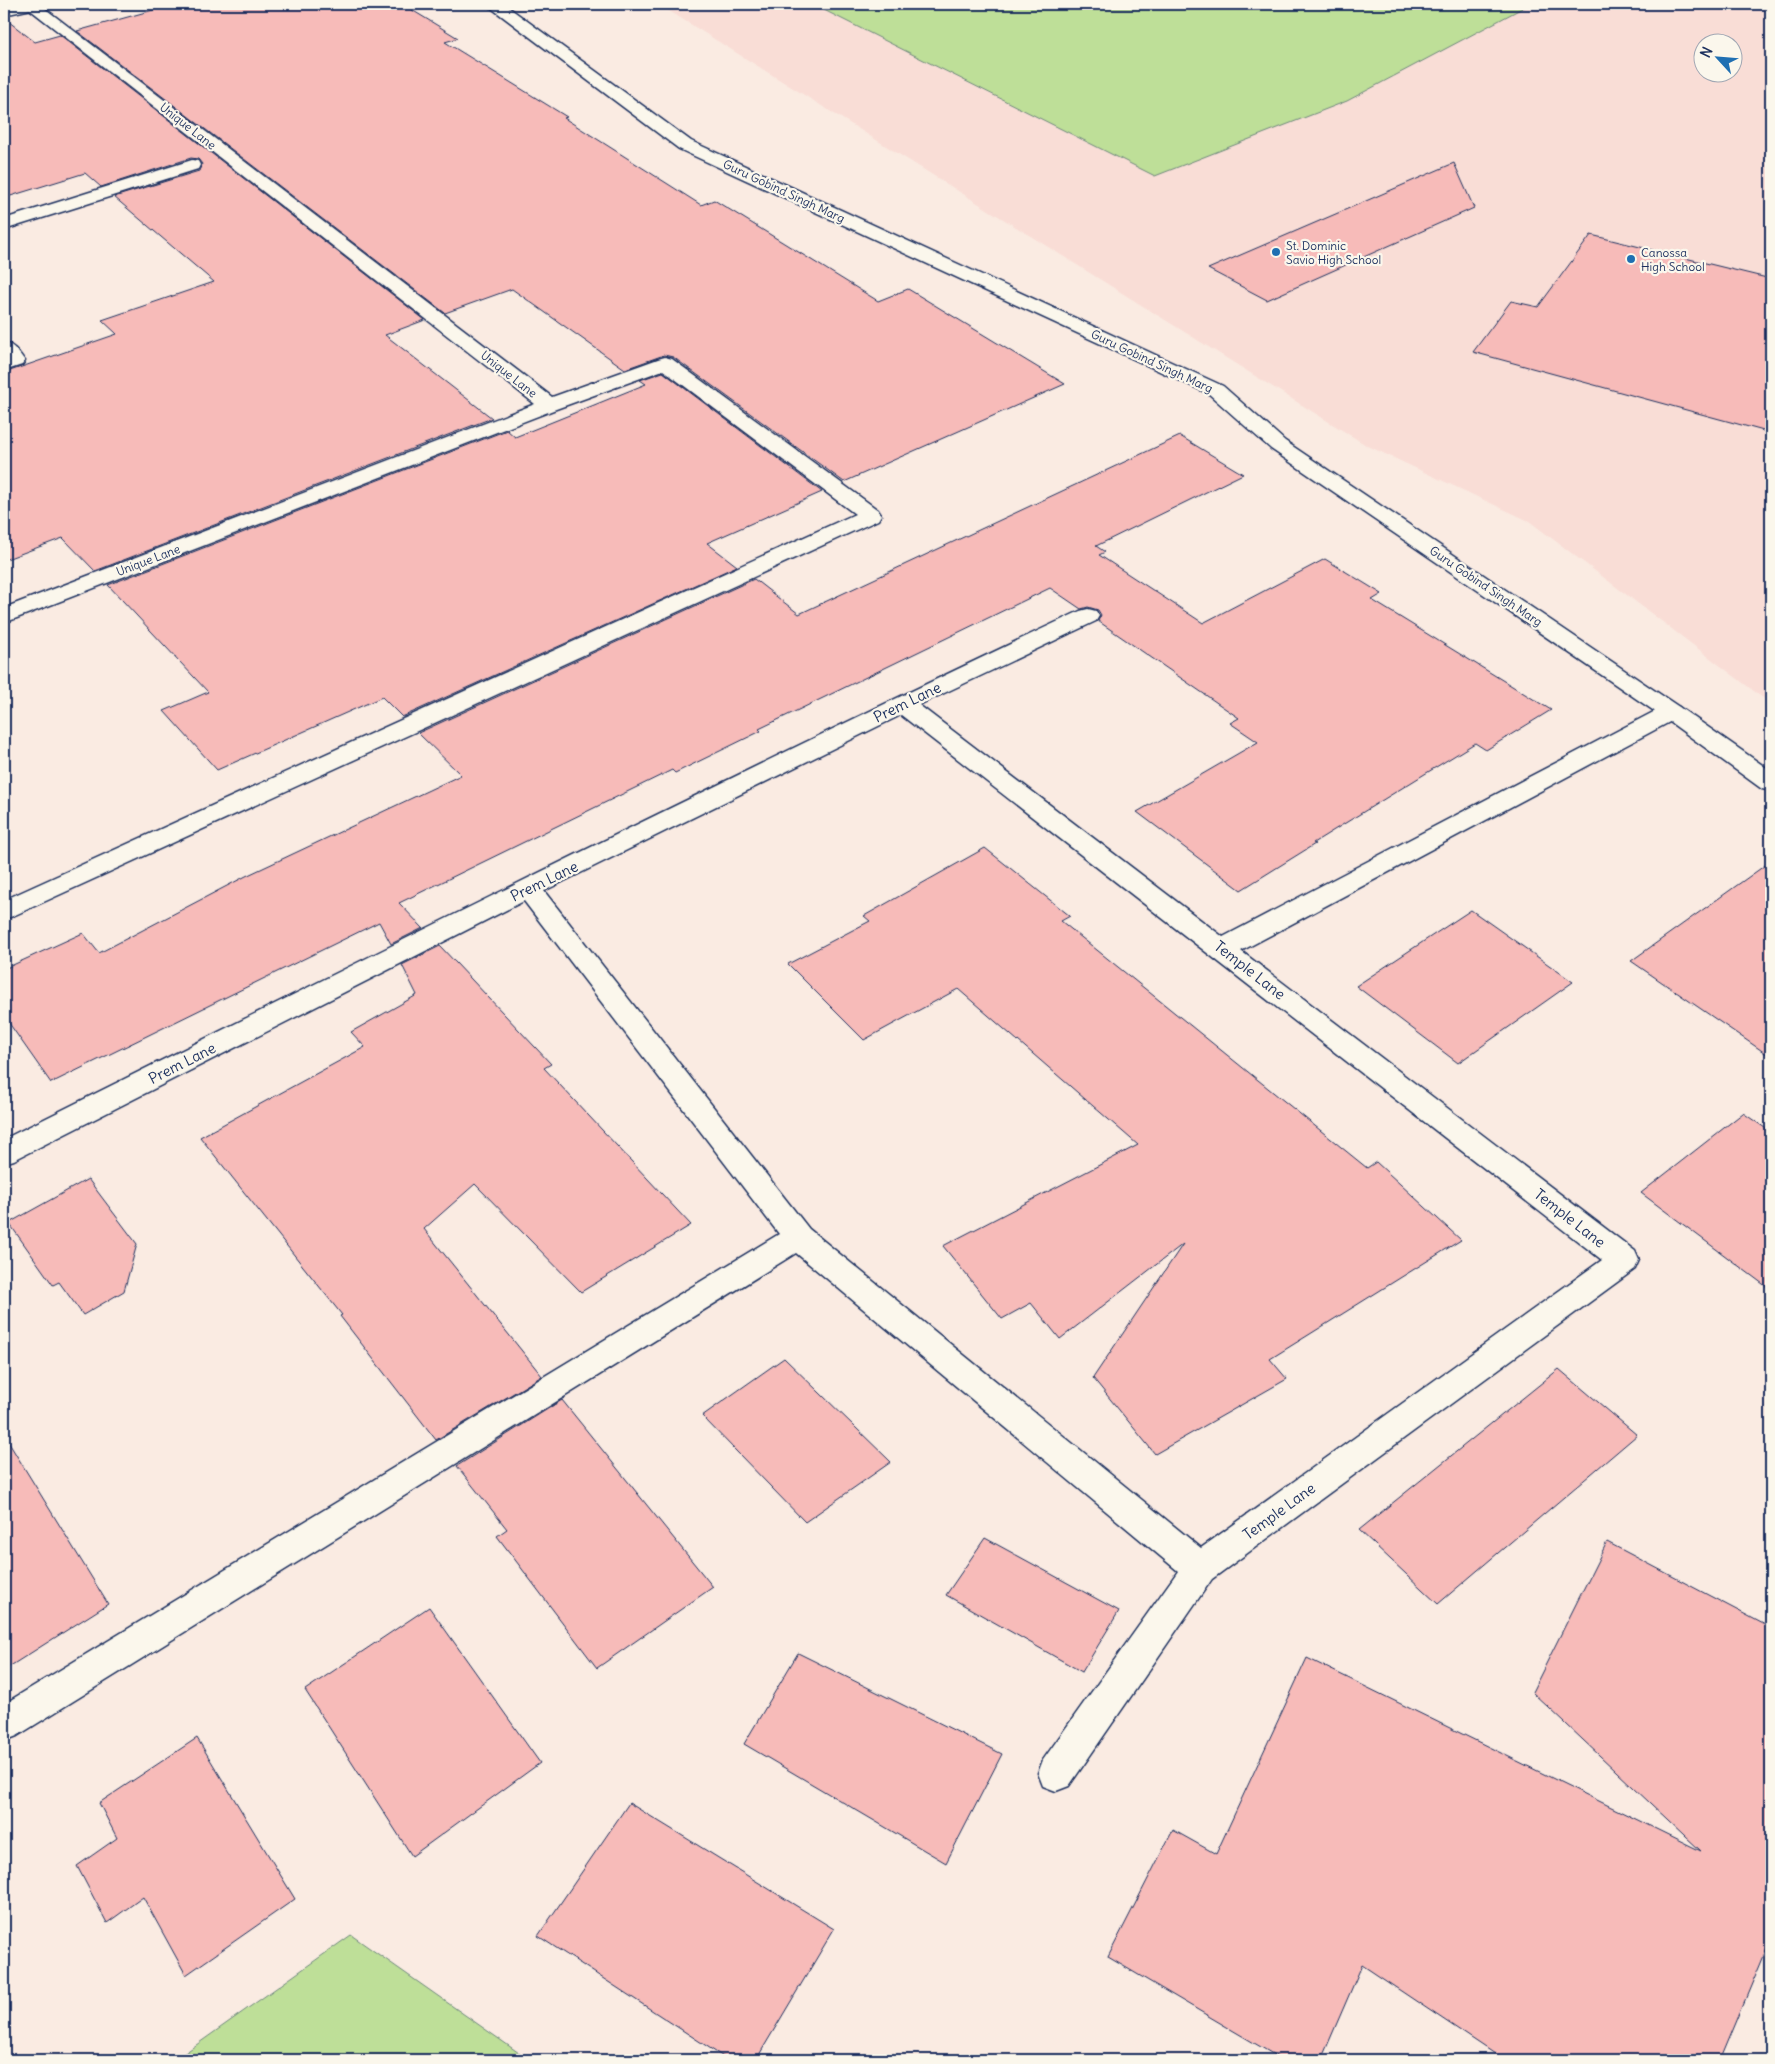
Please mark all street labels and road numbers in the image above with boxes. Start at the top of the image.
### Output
street label: Unique Lane [157,99,219,153]
street label: Guru Gobind Singh Marg [721,156,847,226]
street label: Guru Gobind Singh Marg [1089,326,1215,396]
street label: Unique Lane [478,347,540,401]
street label: Unique Lane [114,541,182,579]
street label: Guru Gobind Singh Marg [1427,543,1545,629]
street label: Prem Lane [870,677,944,727]
street label: Prem Lane [507,856,581,906]
street label: Temple Lane [1211,936,1289,1004]
street label: Prem Lane [145,1038,219,1088]
street label: Temple Lane [1531,1184,1609,1252]
street label: Temple Lane [1239,1478,1319,1544]

